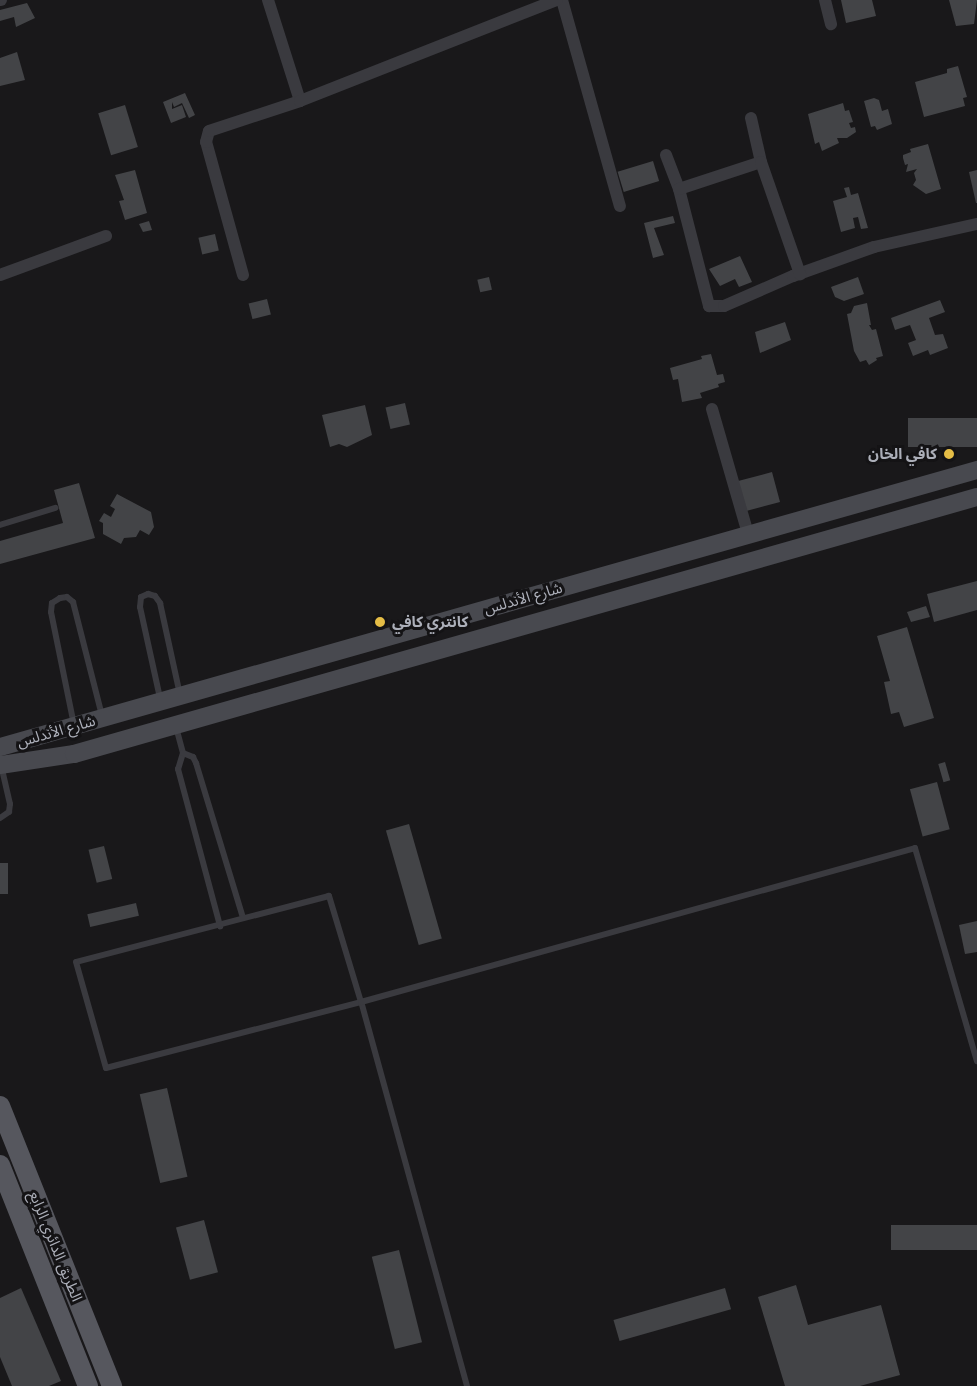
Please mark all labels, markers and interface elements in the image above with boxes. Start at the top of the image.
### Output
place label: كافي الخان [868,445,937,463]
marker: كافي الخان [942,447,956,461]
street label: شارع الأندلس [482,578,564,618]
place label: كانتري كافي [392,613,468,631]
marker: كانتري كافي [373,615,387,629]
street label: شارع الأندلس [15,711,97,751]
street label: الطريق الدائري الرابع [26,1188,86,1304]

